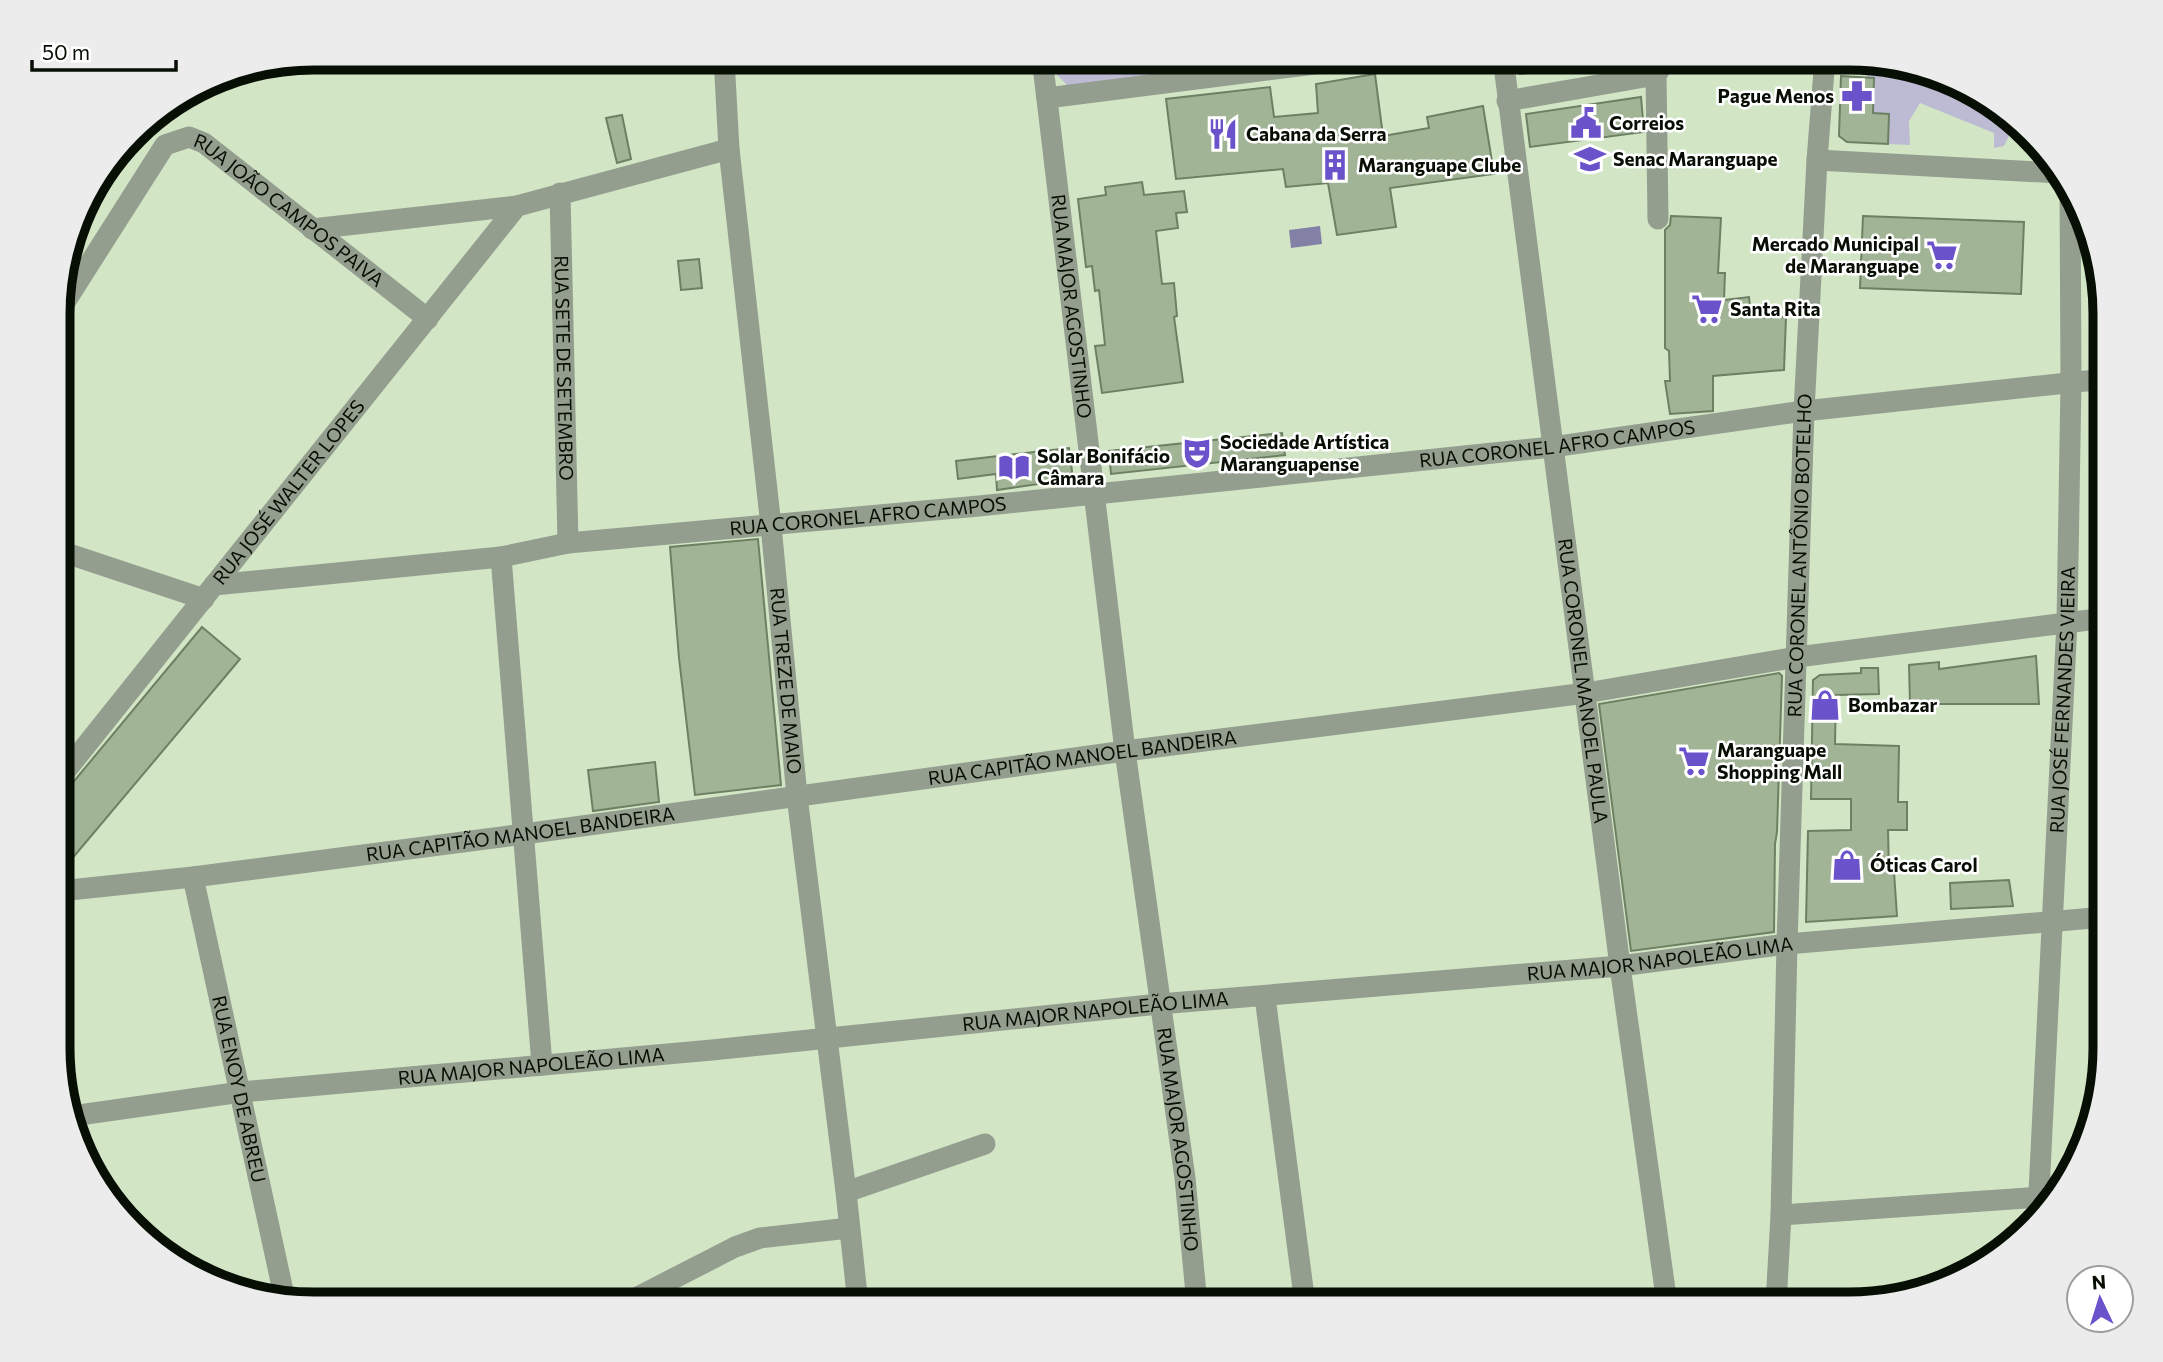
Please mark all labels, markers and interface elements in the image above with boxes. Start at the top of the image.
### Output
scale bar [32,28,175,72]
text: 50 m [42,39,90,64]
pharmacy icon: Pague Menos [1840,79,1874,113]
place label: Pague Menos [1718,84,1834,107]
public building icon: Correios [1569,106,1603,140]
place label: Correios [1609,111,1684,134]
restaurant icon: Cabana da Serra [1206,117,1240,151]
place label: Cabana da Serra [1246,122,1387,145]
street label: RUA JOÃO CAMPOS PAIVA [191,128,389,291]
school or university icon: Senac Maranguape [1573,142,1607,176]
place label: Senac Maranguape [1613,147,1778,170]
building icon: Maranguape Clube [1318,148,1352,182]
place label: Maranguape Clube [1358,153,1521,176]
street label: RUA MAJOR AGOSTINHO [1047,193,1097,420]
place label: Mercado Municipal de Maranguape [1752,232,1919,277]
supermarket icon: Mercado Municipal de Maranguape [1925,238,1959,272]
street label: RUA SETE DE SETEMBRO [550,255,579,481]
supermarket icon: Santa Rita [1690,292,1724,326]
place label: Santa Rita [1730,297,1821,320]
street label: RUA CORONEL ANTÔNIO BOTELHO [1782,393,1816,718]
street label: RUA JOSÉ WALTER LOPES [207,395,369,589]
street label: RUA CORONEL AFRO CAMPOS [1418,415,1696,472]
place label: Sociedade Artística Maranguapense [1220,430,1389,475]
theatre icon: Sociedade Artística Maranguapense [1180,436,1214,470]
place label: Solar Bonifácio Câmara [1037,444,1170,489]
library icon: Solar Bonifácio Câmara [997,450,1031,484]
street label: RUA CORONEL AFRO CAMPOS [729,491,1007,539]
street label: RUA CORONEL MANOEL PAULA [1554,537,1614,825]
street label: RUA JOSÉ FERNANDES VIEIRA [2045,566,2079,834]
street label: RUA TREZE DE MAIO [766,586,807,775]
shop icon: Bombazar [1808,688,1842,722]
place label: Bombazar [1848,693,1938,716]
street label: RUA CAPITÃO MANOEL BANDEIRA [926,725,1238,789]
place label: Maranguape Shopping Mall [1717,738,1842,783]
supermarket icon: Maranguape Shopping Mall [1677,744,1711,778]
street label: RUA CAPITÃO MANOEL BANDEIRA [365,801,676,865]
shop icon: Óticas Carol [1830,848,1864,882]
place label: Óticas Carol [1870,853,1978,876]
street label: RUA MAJOR NAPOLEÃO LIMA [1526,931,1794,985]
street label: RUA MAJOR NAPOLEÃO LIMA [961,986,1230,1035]
street label: RUA ENOY DE ABREU [208,993,271,1185]
street label: RUA MAJOR AGOSTINHO [1153,1026,1204,1252]
street label: RUA MAJOR NAPOLEÃO LIMA [397,1042,665,1089]
north arrow [2065,1264,2135,1334]
text: N [2091,1270,2107,1294]

